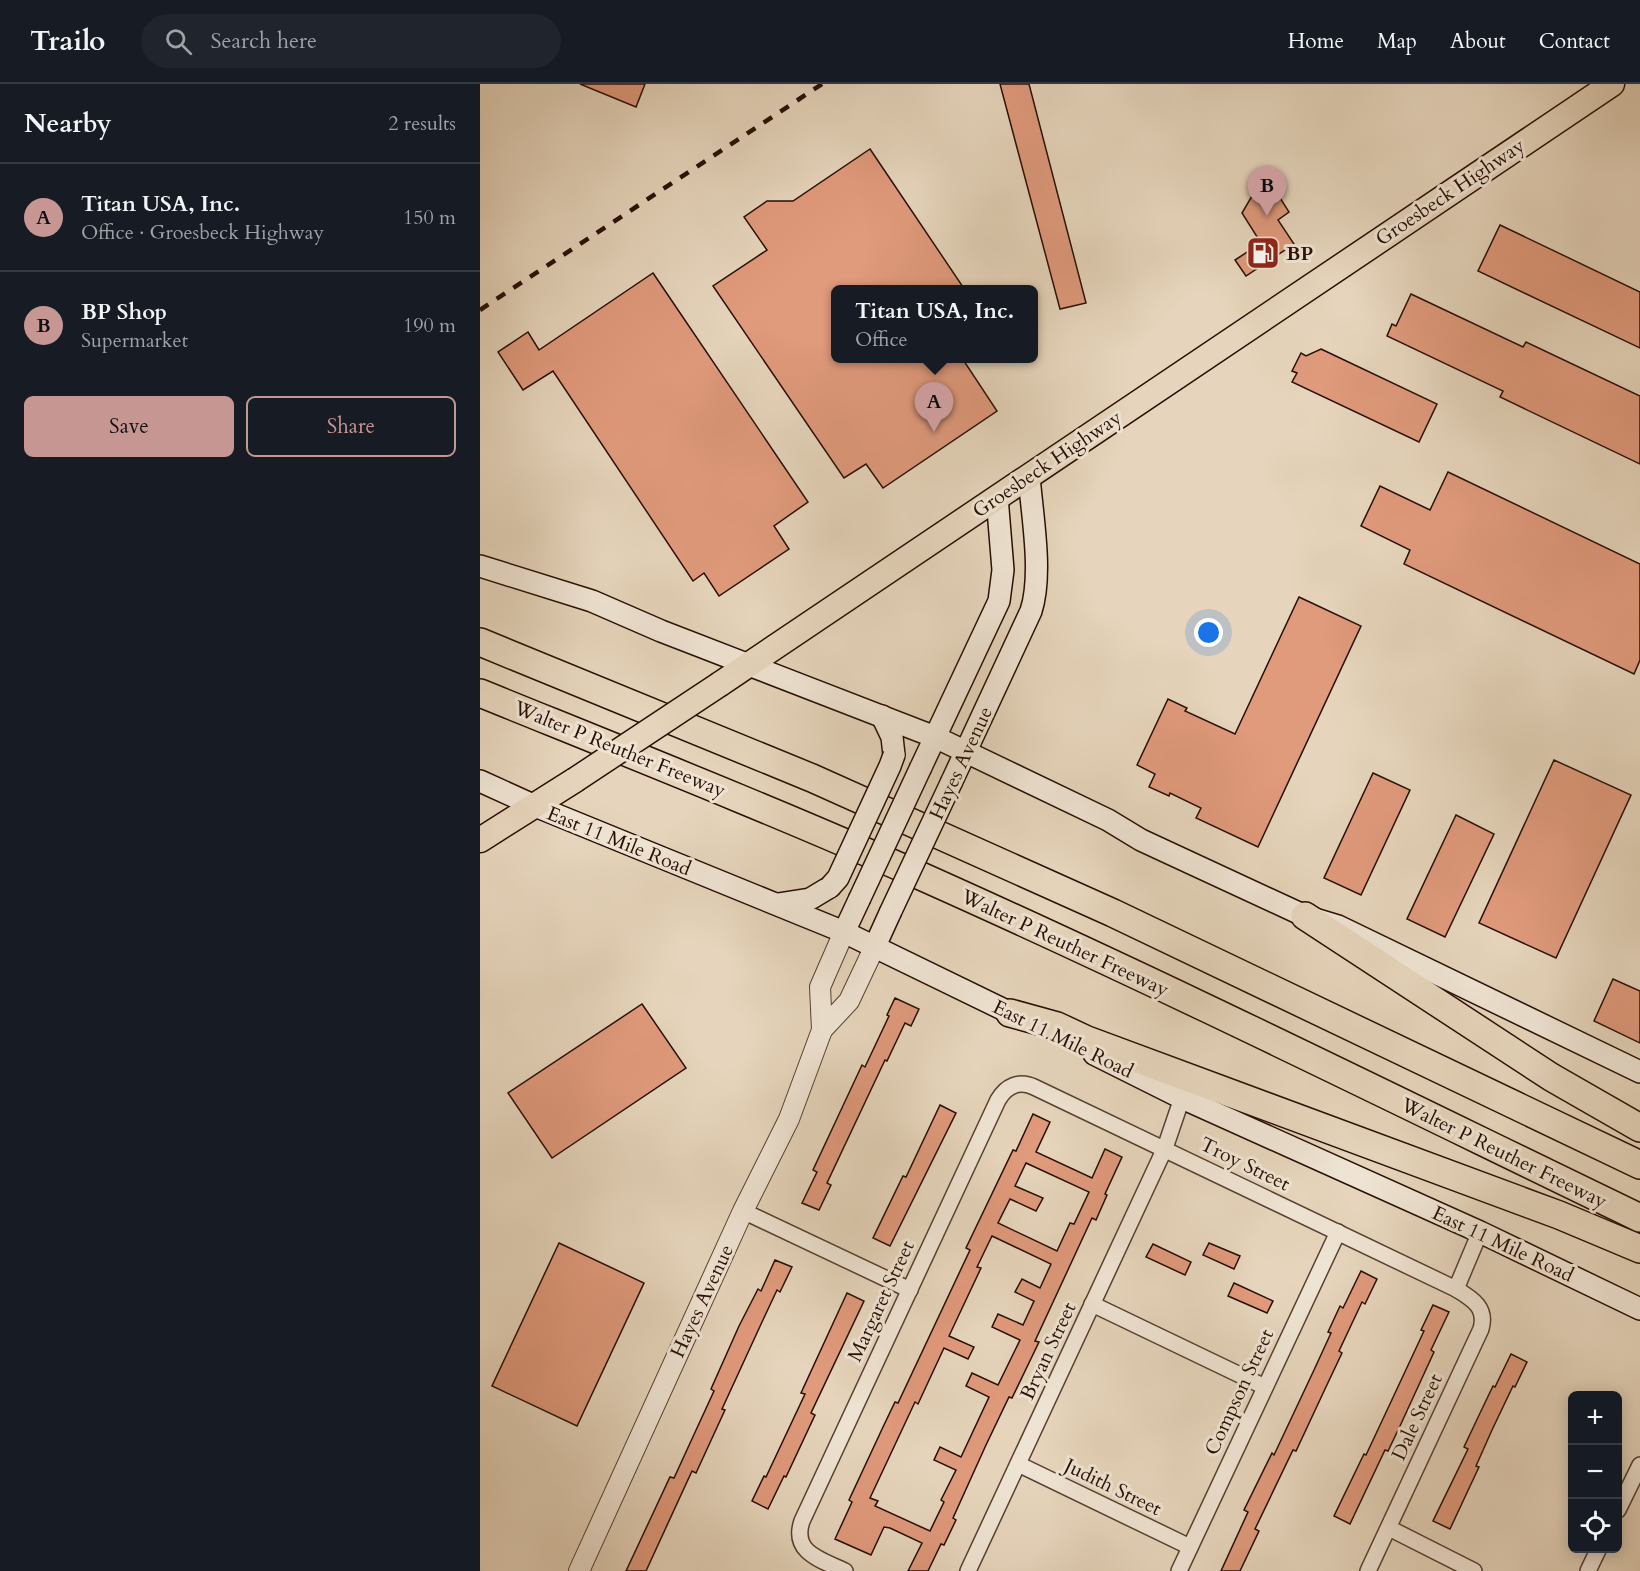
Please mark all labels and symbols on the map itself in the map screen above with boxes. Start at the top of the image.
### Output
street label: Groesbeck Highway [1370,132,1530,252]
pin: B [1248,166,1286,216]
fuel station icon: BP [1245,235,1281,271]
place label: BP [1286,240,1313,267]
pin: A [914,382,954,432]
street label: Groesbeck Highway [967,404,1127,524]
your location [1194,618,1223,647]
street label: Walter P Reuther Freeway [509,694,730,804]
street label: Hayes Avenue [923,702,999,824]
street label: East 11 Mile Road [543,800,695,882]
street label: Walter P Reuther Freeway [956,883,1174,1003]
street label: East 11 Mile Road [988,993,1138,1085]
street label: Walter P Reuther Freeway [1396,1091,1612,1215]
street label: Troy Street [1196,1131,1295,1198]
street label: East 11 Mile Road [1428,1199,1578,1289]
street label: Margaret Street [841,1235,921,1366]
street label: Hayes Avenue [664,1240,740,1362]
street label: Bryan Street [1014,1297,1083,1404]
street label: Compson Street [1198,1324,1280,1459]
street label: Dale Street [1385,1369,1449,1465]
street label: Judith Street [1057,1451,1167,1522]

